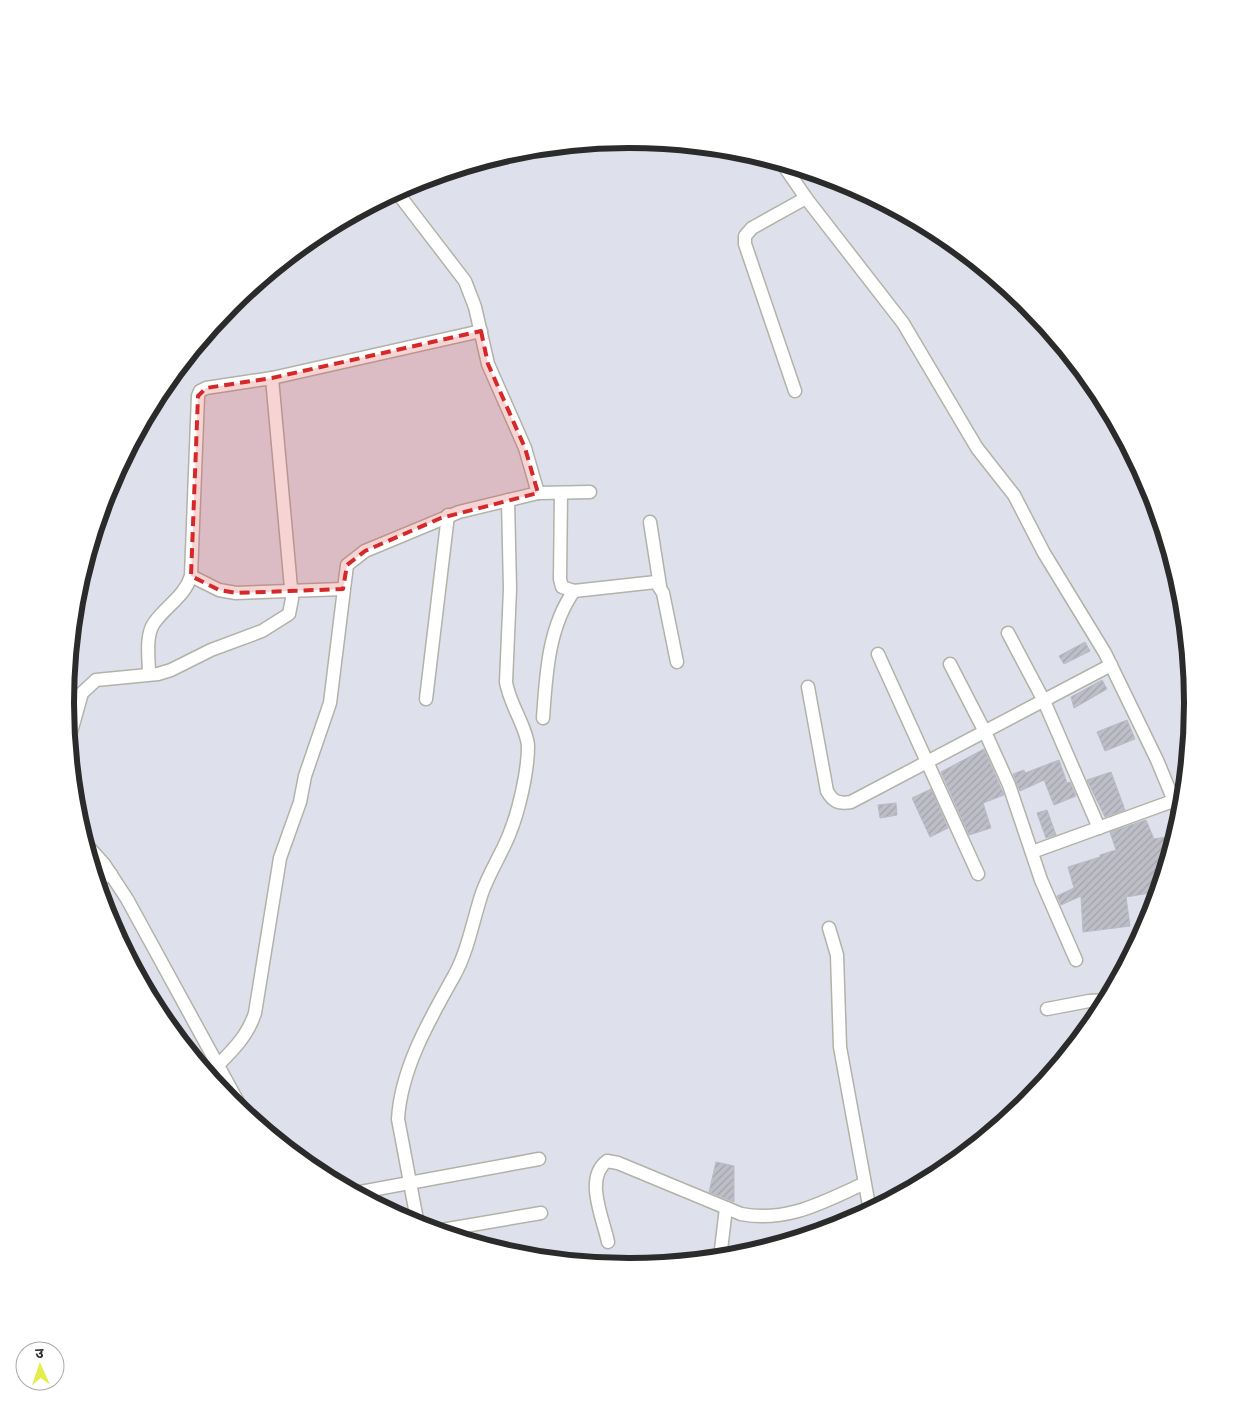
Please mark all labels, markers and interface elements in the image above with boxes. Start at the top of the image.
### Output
north arrow [15,1341,65,1391]
text: उ [35,1345,45,1361]

